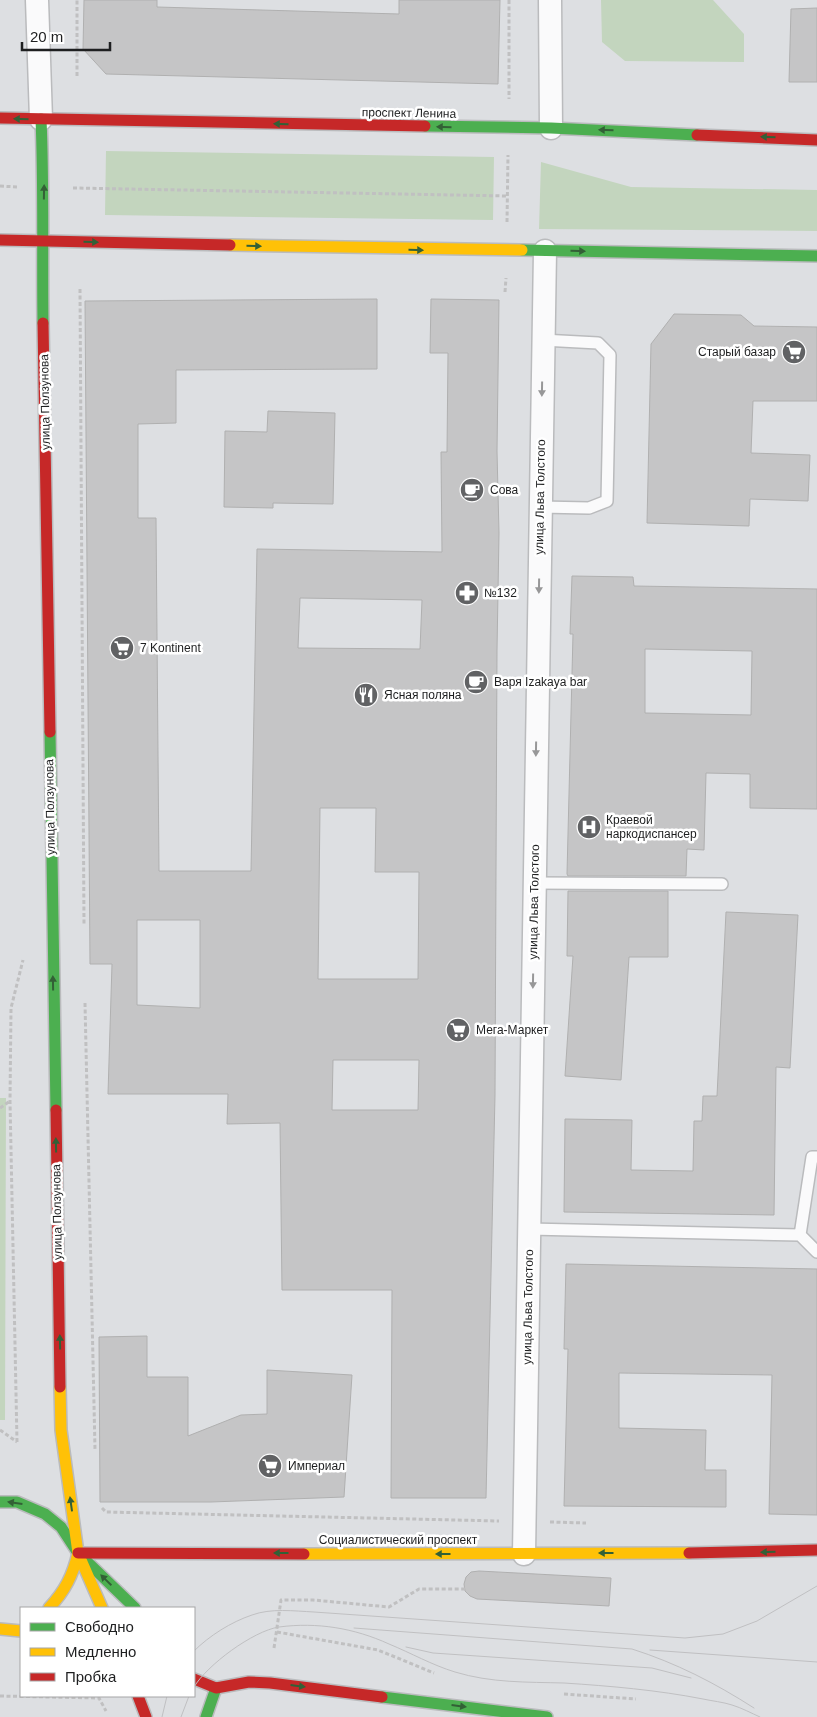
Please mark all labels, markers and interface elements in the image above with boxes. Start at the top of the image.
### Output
scale bar [22,20,110,52]
text: 20 m [30,28,63,45]
street label: проспект Ленина [362,105,457,121]
one-way arrow [12,115,28,123]
one-way arrow [273,120,289,128]
one-way arrow [435,123,451,131]
one-way arrow [598,126,614,134]
one-way arrow [760,133,776,141]
one-way arrow [40,184,48,200]
one-way arrow [83,238,99,246]
one-way arrow [246,242,262,250]
one-way arrow [408,246,424,254]
one-way arrow [571,248,587,256]
supermarket icon: Старый базар [781,339,807,365]
place label: Старый базар [698,345,776,359]
street label: улица Ползунова [37,354,53,450]
one-way arrow [537,381,545,397]
street label: улица Льва Толстого [532,439,548,555]
cafe icon: Сова [459,477,485,503]
place label: Сова [490,483,519,497]
one-way arrow [534,579,542,595]
pharmacy icon: №132 [454,580,480,606]
place label: №132 [484,586,517,600]
supermarket icon: 7 Kontinent [109,635,135,661]
place label: 7 Kontinent [140,641,201,655]
cafe icon: Варя Izakaya bar [463,669,489,695]
place label: Варя Izakaya bar [494,675,587,689]
restaurant icon: Ясная поляна [353,682,379,708]
place label: Ясная поляна [384,688,462,702]
one-way arrow [532,741,540,757]
street label: улица Ползунова [42,759,58,855]
place label: Краевой наркодиспансер [606,813,697,841]
hospital icon: Краевой наркодиспансер [576,814,602,840]
street label: улица Льва Толстого [526,844,542,960]
one-way arrow [49,974,57,990]
one-way arrow [529,974,537,990]
supermarket icon: Мега-Маркет [445,1017,471,1043]
place label: Мега-Маркет [476,1023,549,1037]
one-way arrow [52,1137,60,1153]
street label: улица Ползунова [49,1164,65,1260]
street label: улица Льва Толстого [520,1249,536,1365]
one-way arrow [55,1334,63,1350]
supermarket icon: Империал [257,1453,283,1479]
place label: Империал [288,1459,345,1473]
one-way arrow [67,1496,75,1512]
one-way arrow [6,1499,22,1507]
street label: Социалистический проспект [319,1533,478,1547]
one-way arrow [760,1548,776,1556]
one-way arrow [273,1549,289,1557]
one-way arrow [598,1549,614,1557]
one-way arrow [435,1550,451,1558]
one-way arrow [101,1575,113,1587]
legend [20,1607,195,1697]
text: Свободно [65,1618,134,1635]
text: Медленно [65,1643,136,1660]
text: Пробка [65,1668,117,1685]
one-way arrow [290,1682,306,1690]
one-way arrow [451,1702,467,1710]

